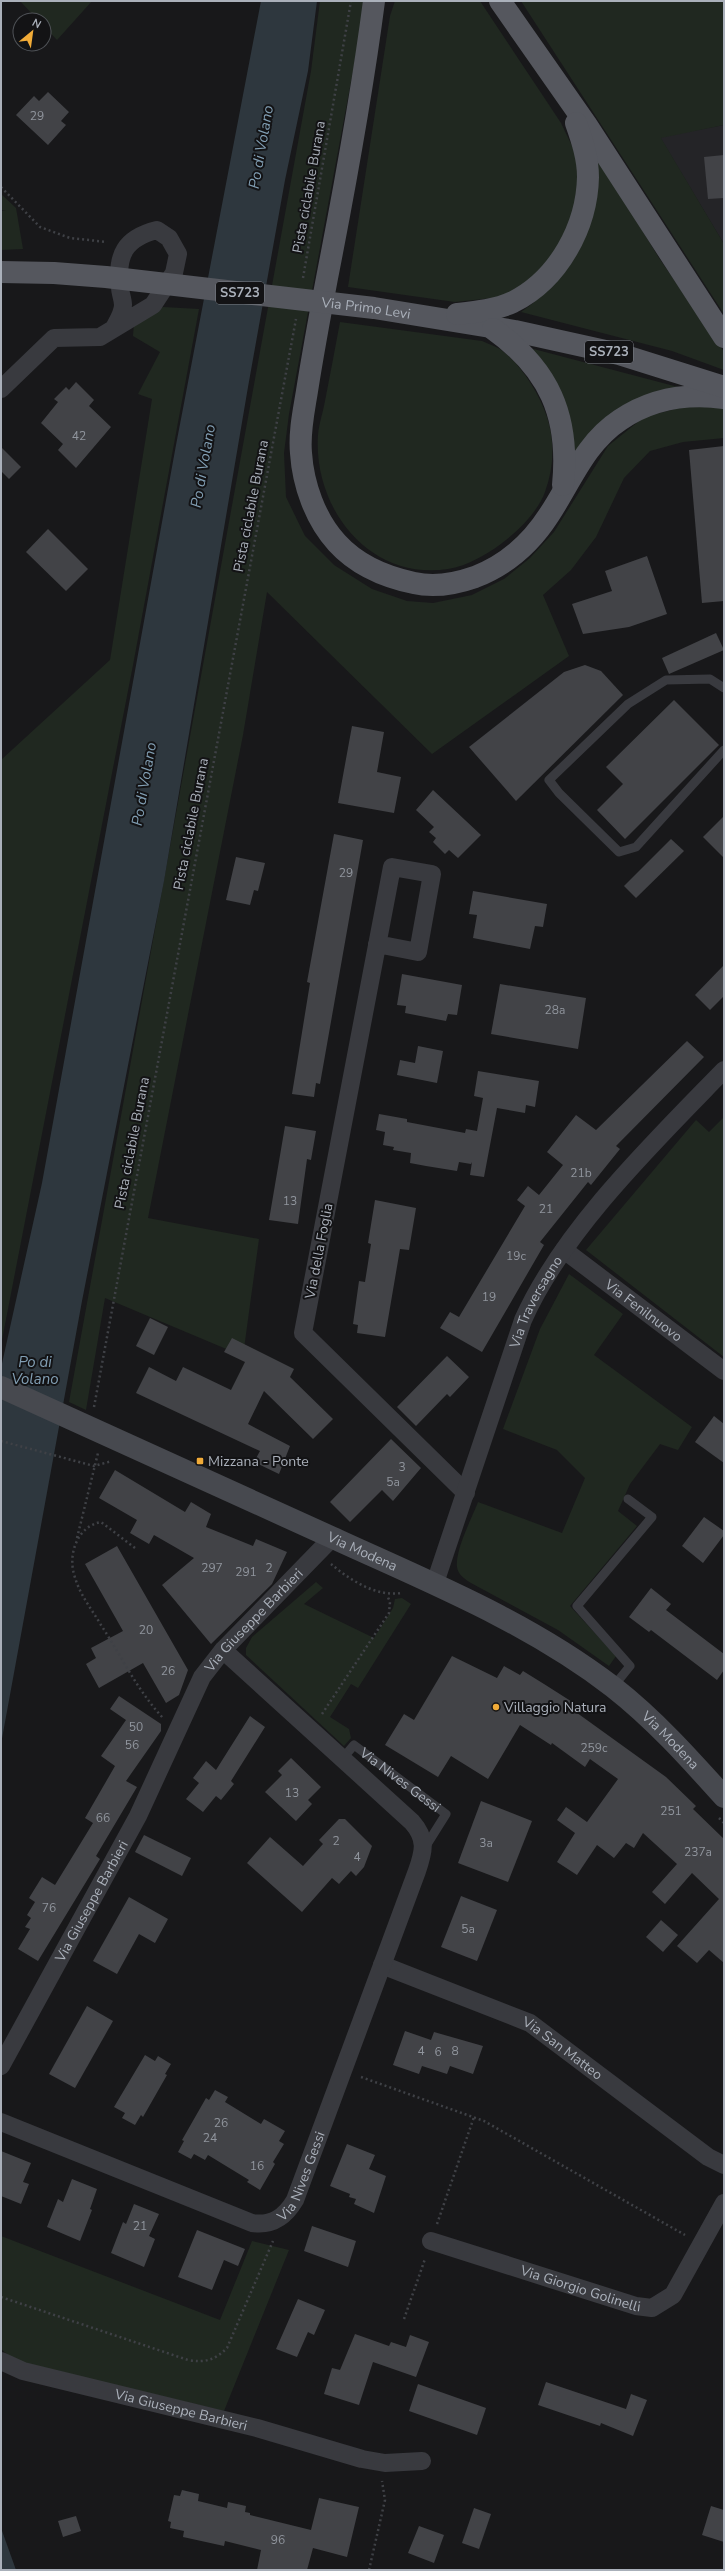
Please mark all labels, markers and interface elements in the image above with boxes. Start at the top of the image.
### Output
north arrow [12,12,52,52]
text: N [29,15,44,32]
water label: Po di Volano [244,104,278,190]
house number: 29 [30,108,44,124]
street label: Pista ciclabile Burana [288,119,330,255]
road number: SS723 [216,282,264,304]
street label: Via Primo Levi [319,292,412,323]
road number: SS723 [585,341,633,363]
water label: Po di Volano [186,423,220,509]
house number: 42 [72,428,86,444]
street label: Pista ciclabile Burana [229,438,273,574]
water label: Po di Volano [127,741,161,827]
street label: Pista ciclabile Burana [169,756,213,892]
house number: 29 [339,865,353,881]
house number: 28a [545,1002,565,1018]
street label: Pista ciclabile Burana [110,1075,154,1211]
house number: 21b [570,1165,592,1181]
house number: 13 [283,1193,297,1209]
house number: 21 [539,1201,553,1217]
street label: Via della Foglia [300,1202,338,1301]
house number: 19c [506,1248,526,1264]
street label: Via Traversagno [504,1252,567,1351]
street label: Via Fenilnuovo [600,1274,687,1346]
house number: 19 [482,1289,496,1305]
water label: Po di Volano [11,1352,59,1389]
place label: Mizzana - Ponte [208,1452,309,1471]
marker: Mizzana - Ponte [195,1456,205,1466]
house number: 3 [398,1459,406,1475]
house number: 5a [386,1474,400,1490]
street label: Via Modena [324,1527,400,1575]
house number: 297 [201,1560,223,1576]
house number: 2 [265,1560,273,1576]
street label: Via Giuseppe Barbieri [199,1564,307,1677]
house number: 291 [235,1564,257,1580]
house number: 20 [139,1622,153,1638]
house number: 26 [161,1663,175,1679]
place label: Villaggio Natura [503,1698,607,1717]
marker: Villaggio Natura [491,1702,501,1712]
street label: Via Modena [637,1706,704,1773]
house number: 50 [129,1719,143,1735]
house number: 56 [125,1737,139,1753]
house number: 259c [580,1740,608,1756]
street label: Via Nives Gessi [355,1743,445,1816]
house number: 13 [285,1785,299,1801]
house number: 251 [660,1803,682,1819]
house number: 66 [96,1810,110,1826]
house number: 2 [332,1833,340,1849]
house number: 3a [479,1835,493,1851]
street label: Via Giuseppe Barbieri [50,1837,132,1966]
house number: 237a [684,1844,712,1860]
house number: 4 [353,1849,361,1865]
house number: 76 [42,1900,56,1916]
house number: 5a [461,1921,475,1937]
street label: Via San Matteo [519,2011,607,2084]
house number: 4 [417,2043,425,2059]
house number: 8 [451,2043,459,2059]
house number: 6 [434,2044,442,2060]
house number: 26 [214,2115,228,2131]
street label: Via Nives Gessi [272,2129,329,2226]
house number: 24 [203,2130,217,2146]
house number: 16 [250,2158,264,2174]
house number: 21 [133,2218,147,2234]
street label: Via Giorgio Golinelli [517,2260,642,2316]
street label: Via Giuseppe Barbieri [112,2384,249,2435]
house number: 96 [271,2532,285,2548]

